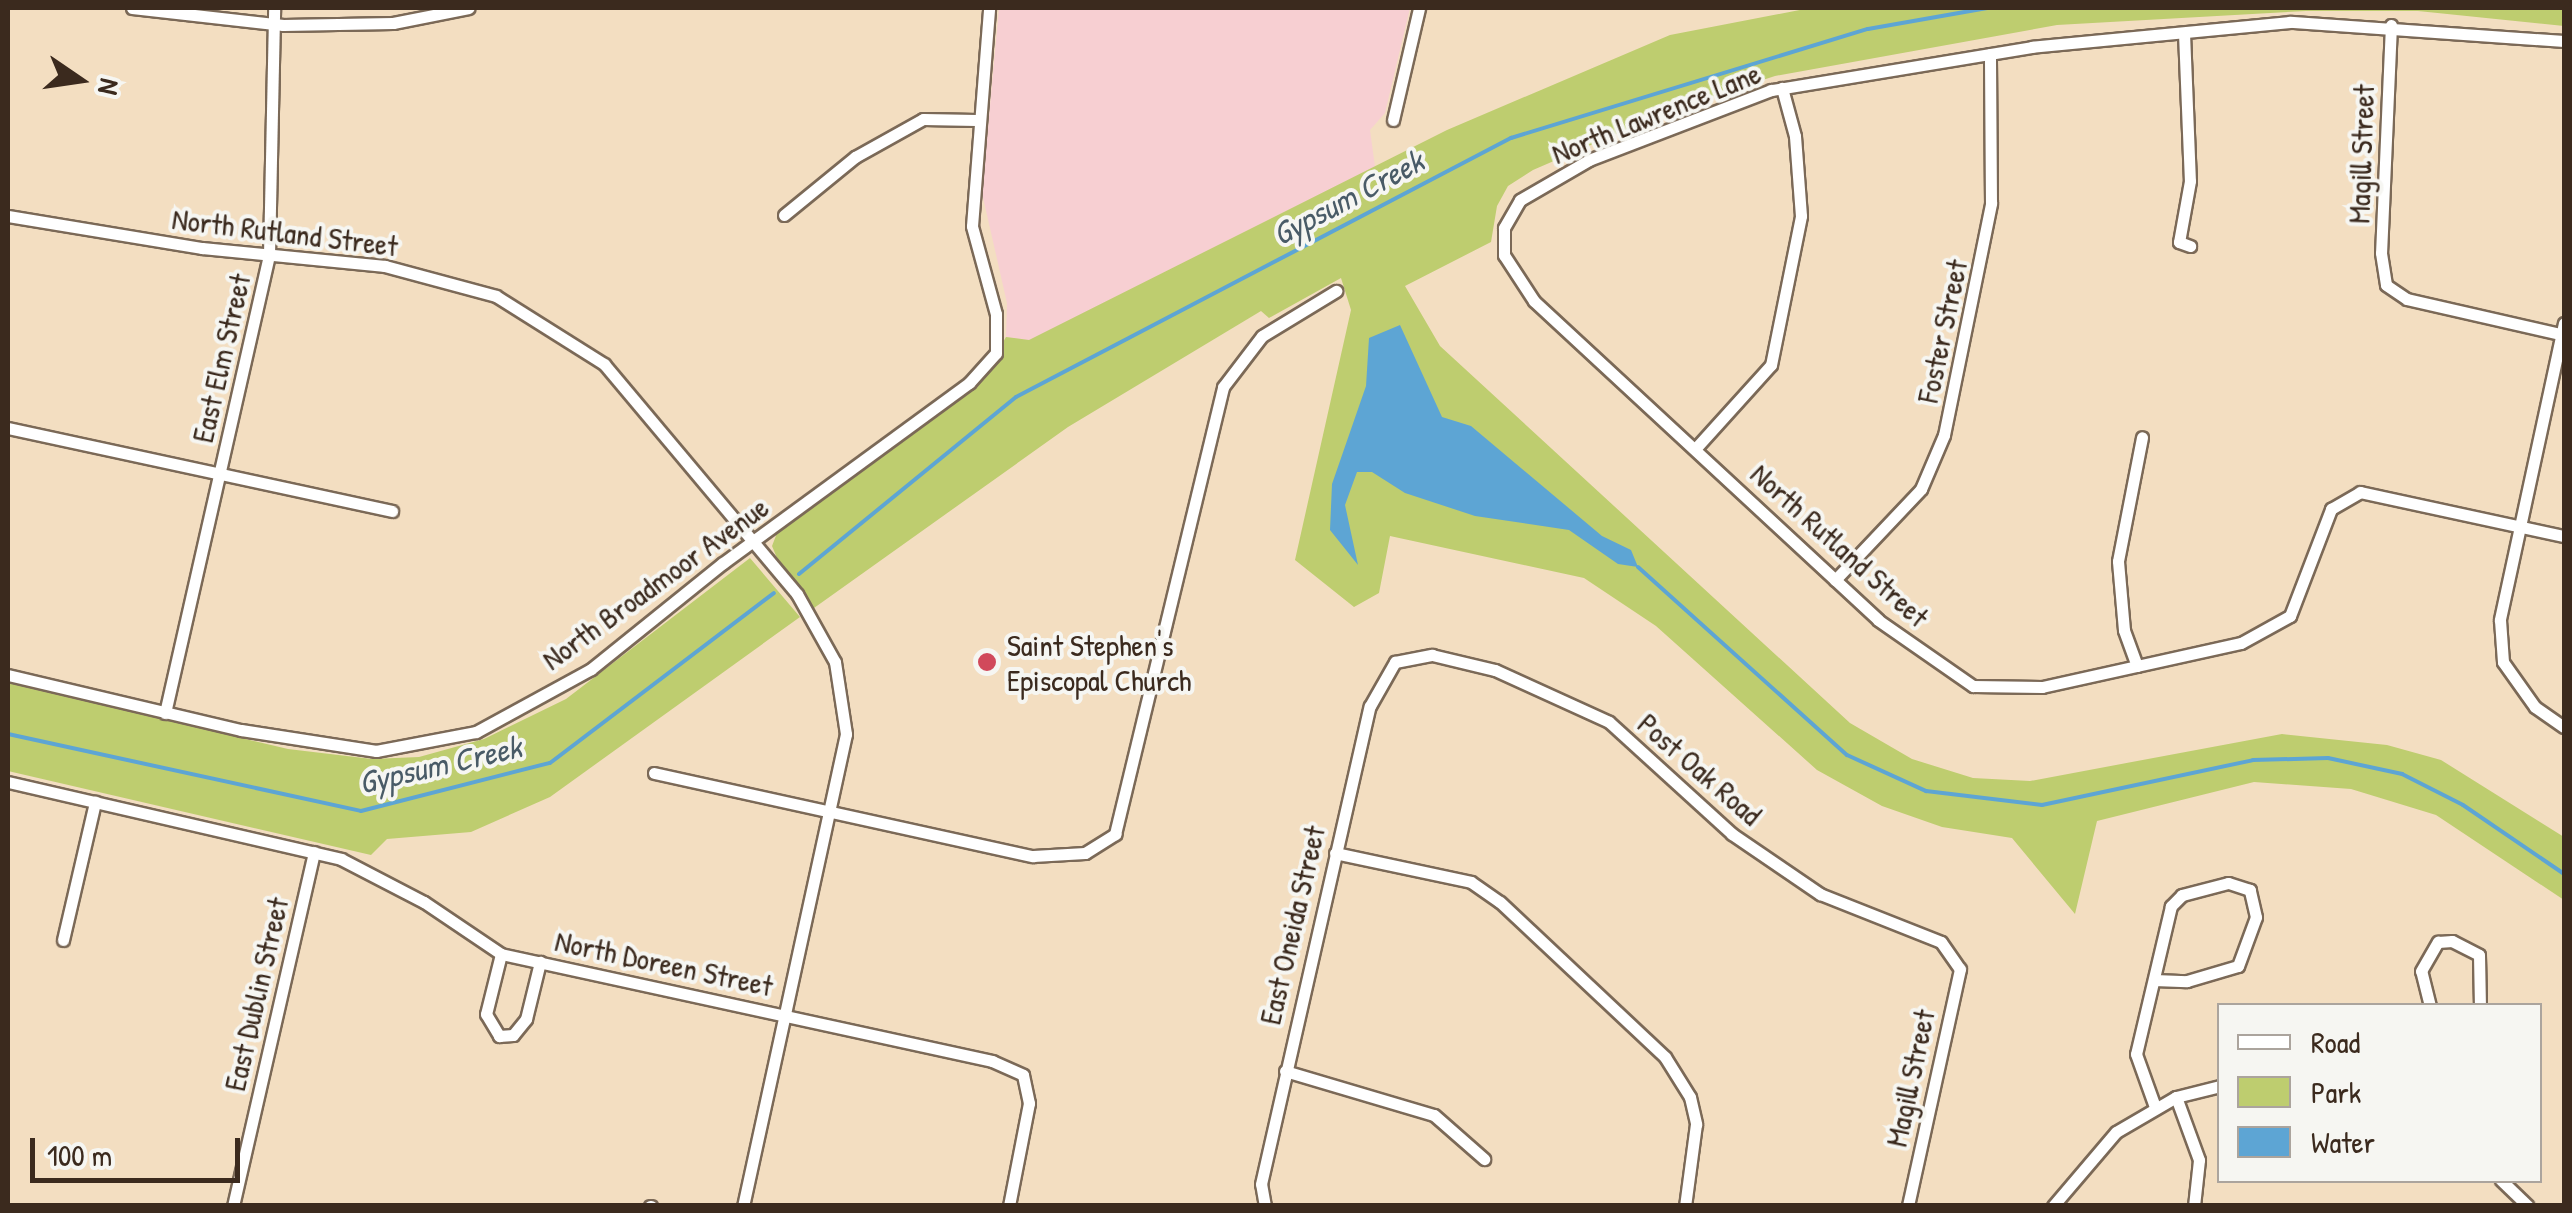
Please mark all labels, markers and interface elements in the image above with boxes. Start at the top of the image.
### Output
north arrow [30,30,130,130]
street label: North Lawrence Lane [1546,55,1766,171]
text: N [89,75,129,98]
street label: Magill Street [2341,84,2381,224]
water label: Gypsum Creek [1266,142,1430,254]
street label: North Rutland Street [170,200,400,264]
street label: Foster Street [1909,256,1975,406]
street label: East Elm Street [184,270,258,446]
street label: North Rutland Street [1744,456,1936,634]
street label: North Broadmoor Avenue [535,489,775,677]
place label: Saint Stephen's Episcopal Church [1007,627,1191,698]
marker: Saint Stephen's Episcopal Church [976,651,998,673]
street label: Post Oak Road [1631,705,1769,833]
water label: Gypsum Creek [355,728,525,802]
street label: East Oneida Street [1252,822,1332,1028]
street label: East Dublin Street [216,894,296,1094]
street label: North Doreen Street [552,922,776,1004]
legend [2217,1003,2542,1183]
street label: Magill Street [1878,1006,1942,1150]
text: Road [2311,1022,2360,1062]
text: Park [2311,1072,2361,1112]
scale bar [35,1118,245,1180]
text: Water [2311,1122,2375,1162]
text: 100 m [47,1135,112,1175]

